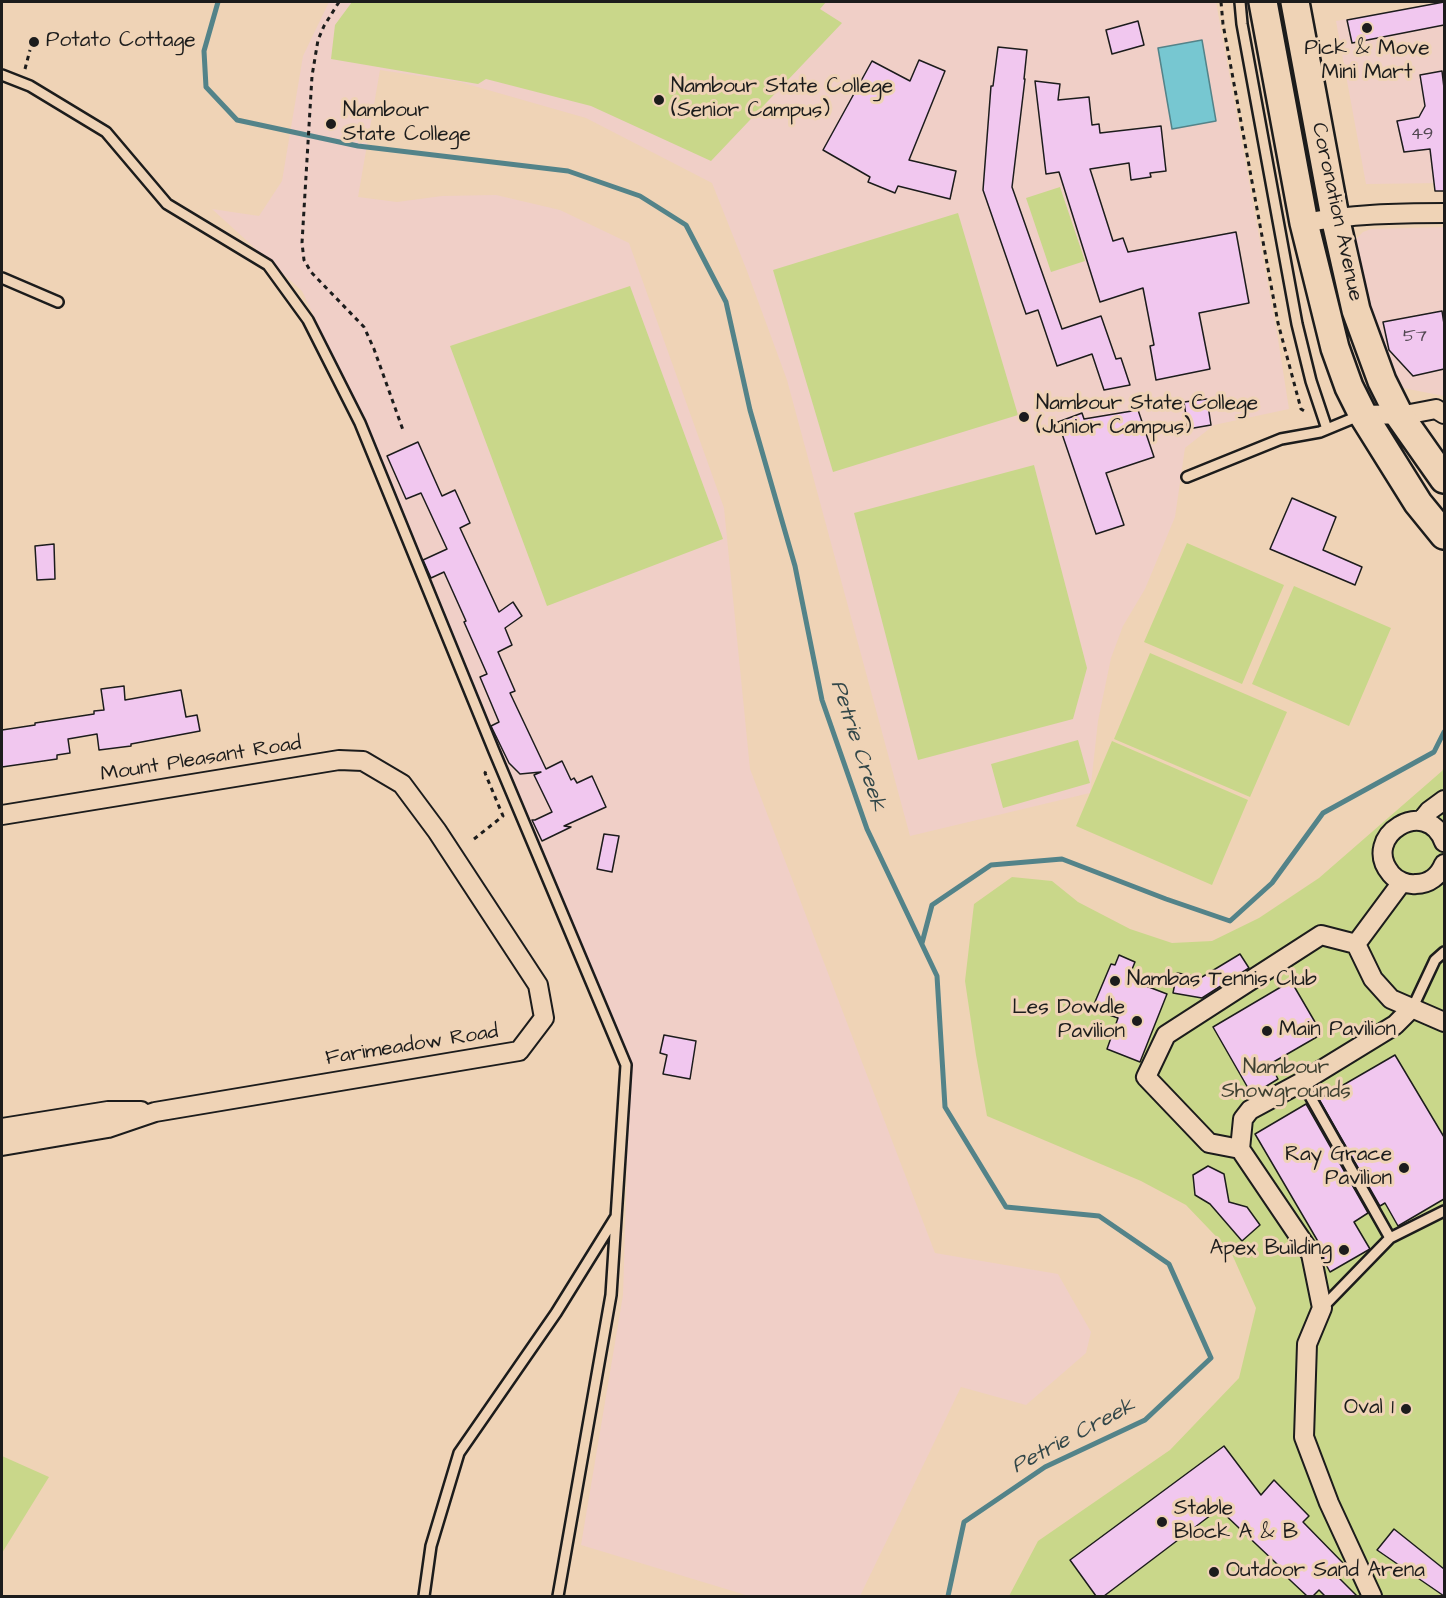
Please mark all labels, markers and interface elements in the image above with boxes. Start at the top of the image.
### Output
marker: Pick & Move Mini Mart [1360,21,1374,35]
place label: Potato Cottage [46,29,196,55]
marker: Potato Cottage [27,35,41,49]
place label: Pick & Move Mini Mart [1304,37,1430,87]
place label: Nambour State College (Senior Campus) [671,75,893,125]
marker: Nambour State College (Senior Campus) [652,93,666,107]
place label: Nambour State College [343,99,471,149]
marker: Nambour State College [324,117,338,131]
street label: Coronation Avenue [1305,120,1367,304]
house number: 49 [1411,124,1433,146]
house number: 57 [1403,326,1427,348]
place label: Nambour State College (Junior Campus) [1036,392,1258,442]
marker: Nambour State College (Junior Campus) [1017,410,1031,424]
water label: Petrie Creek [823,677,891,815]
street label: Mount Pleasant Road [99,732,303,788]
place label: Nambas Tennis Club [1127,968,1317,994]
marker: Nambas Tennis Club [1108,974,1122,988]
place label: Les Dowdle Pavilion [1012,996,1125,1046]
marker: Les Dowdle Pavilion [1130,1014,1144,1028]
place label: Main Pavilion [1279,1018,1396,1044]
street label: Farimeadow Road [324,1020,500,1072]
marker: Main Pavilion [1260,1024,1274,1038]
park label: Nambour Showgrounds [1221,1056,1351,1106]
place label: Ray Grace Pavilion [1285,1143,1392,1193]
marker: Ray Grace Pavilion [1397,1161,1411,1175]
place label: Apex Building [1210,1237,1332,1263]
marker: Apex Building [1337,1243,1351,1257]
water label: Petrie Creek [1008,1393,1140,1481]
place label: Oval 1 [1344,1396,1394,1422]
marker: Oval 1 [1399,1402,1413,1416]
place label: Stable Block A & B [1174,1497,1298,1547]
marker: Stable Block A & B [1155,1515,1169,1529]
place label: Outdoor Sand Arena [1226,1559,1425,1585]
marker: Outdoor Sand Arena [1207,1565,1221,1579]

